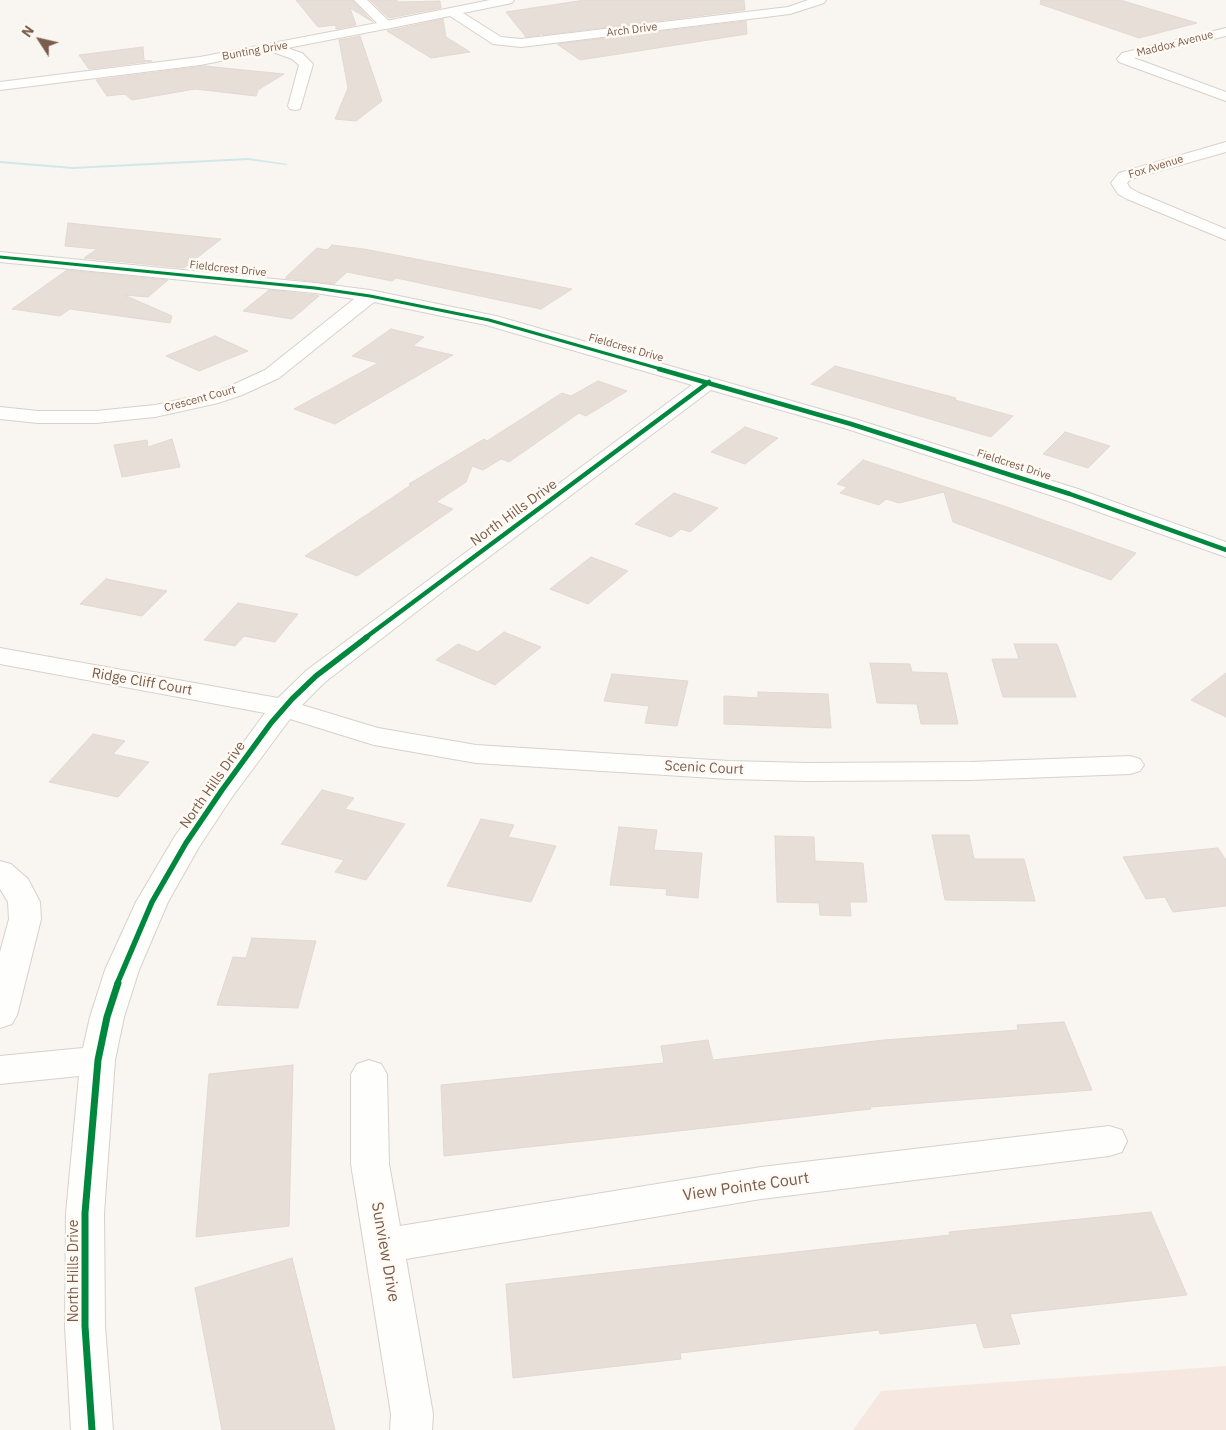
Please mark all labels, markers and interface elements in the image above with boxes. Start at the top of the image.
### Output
north arrow [15,15,65,65]
street label: Arch Drive [606,20,658,40]
text: N [17,22,38,41]
street label: Maddox Avenue [1135,28,1215,60]
street label: Bunting Drive [221,39,289,63]
street label: Fox Avenue [1127,152,1185,182]
street label: Fieldcrest Drive [189,258,267,280]
street label: Fieldcrest Drive [587,331,665,365]
street label: Crescent Court [163,383,237,415]
street label: Fieldcrest Drive [975,447,1053,483]
street label: North Hills Drive [468,476,560,550]
street label: Ridge Cliff Court [90,665,194,699]
street label: North Hills Drive [177,738,249,832]
street label: Scenic Court [664,758,744,778]
street label: View Pointe Court [681,1169,811,1205]
street label: Sunview Drive [367,1201,403,1303]
street label: North Hills Drive [66,1220,82,1322]

